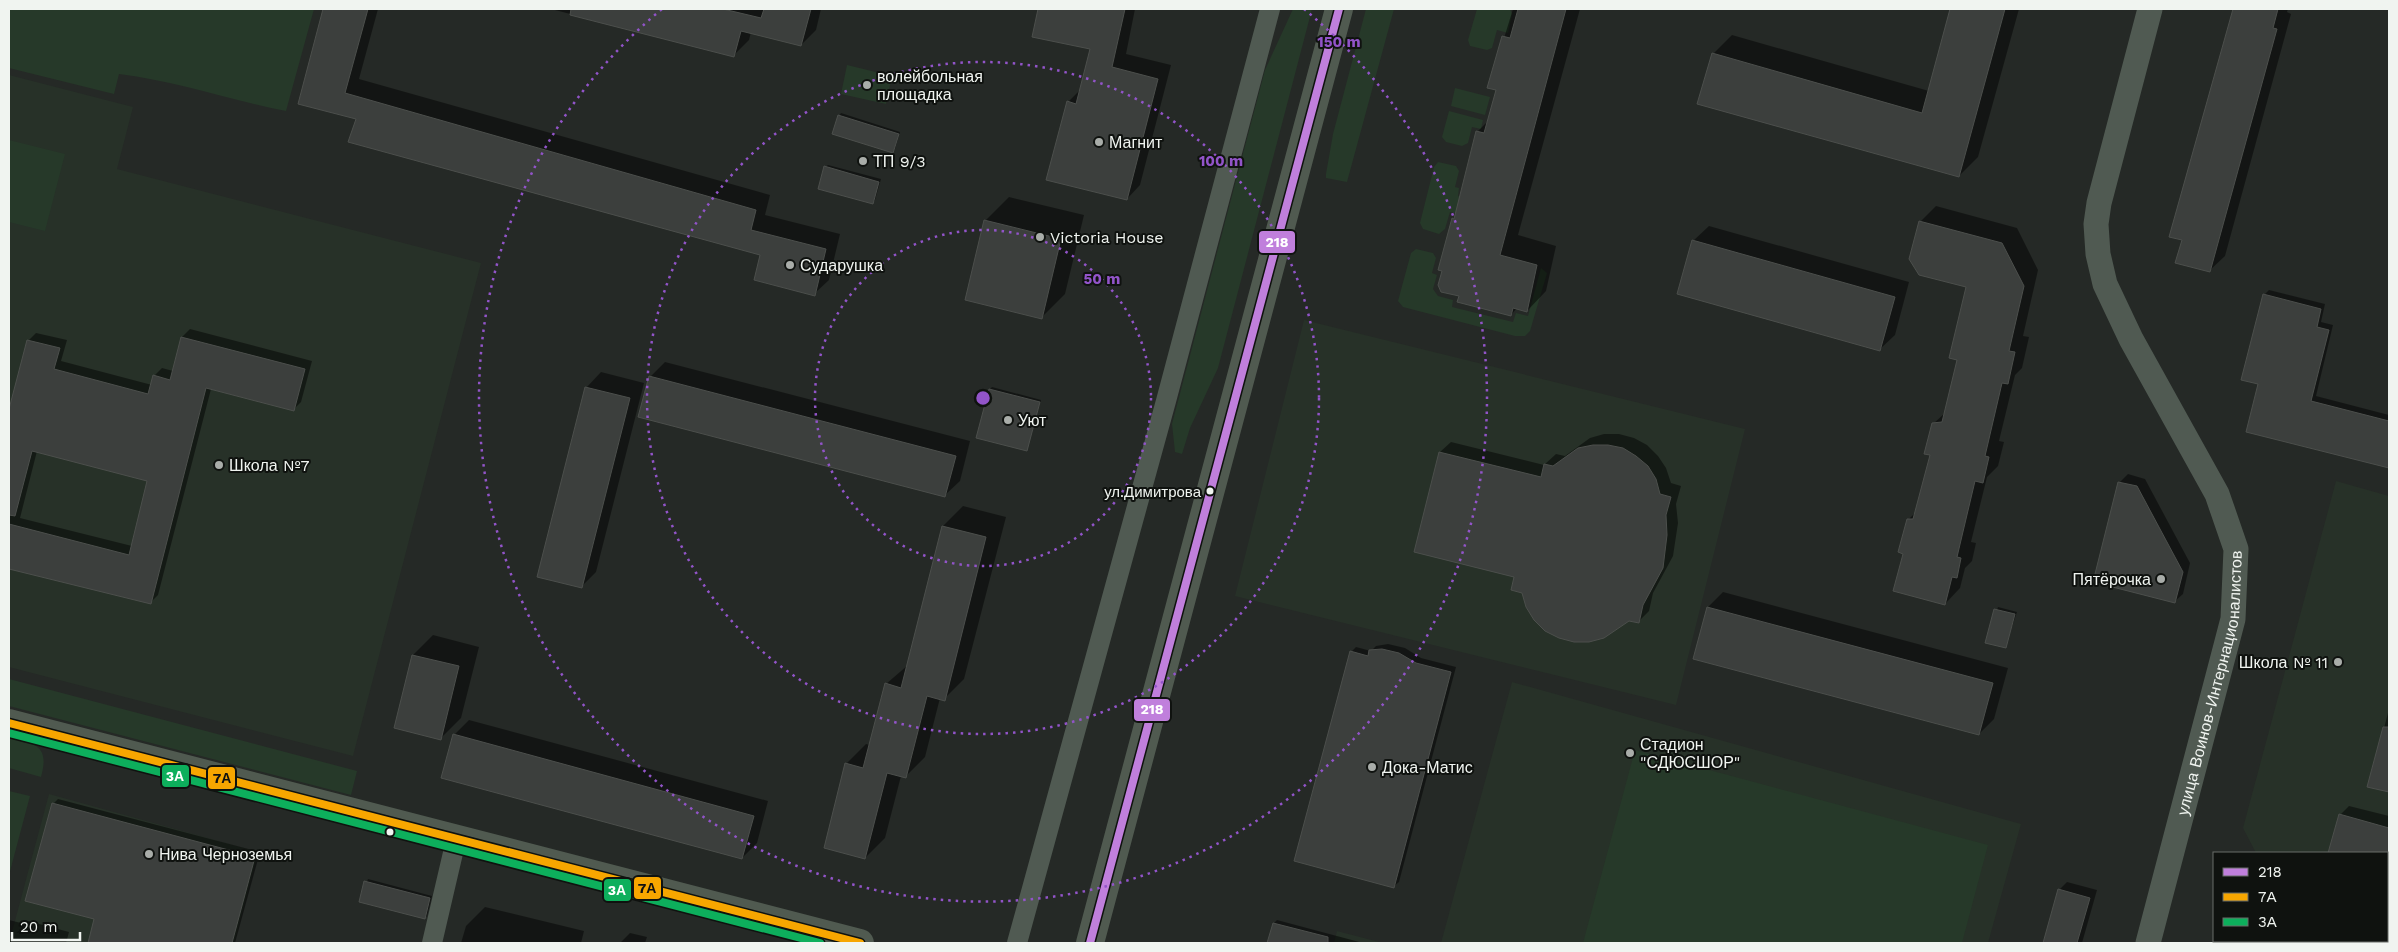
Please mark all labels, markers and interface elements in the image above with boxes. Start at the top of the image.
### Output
text: 150 m [1317,33,1361,51]
place label: волейбольная площадка [877,67,983,104]
marker: волейбольная площадка [861,79,873,91]
place label: Магнит [1109,133,1163,152]
marker: Магнит [1093,136,1105,148]
place label: ТП 9/3 [873,152,926,171]
text: 100 m [1199,152,1243,170]
marker: ТП 9/3 [857,155,869,167]
place label: Victoria House [1050,228,1164,247]
line badge: 218 [1258,230,1296,254]
marker: Victoria House [1034,231,1046,243]
text: 218 [1265,234,1289,250]
place label: Сударушка [800,256,883,275]
marker: Сударушка [784,259,796,271]
text: 50 m [1084,270,1120,288]
centre of rings [974,389,992,407]
place label: Уют [1018,411,1047,430]
marker: Уют [1002,414,1014,426]
place label: Школа №7 [229,456,310,475]
marker: Школа №7 [213,459,225,471]
place label: ул.Димитрова [1104,483,1202,501]
marker: ул.Димитрова [1205,486,1215,496]
street label: улица Воинов-Интернационалистов [2173,550,2246,817]
place label: Пятёрочка [2073,570,2151,589]
marker: Пятёрочка [2155,573,2167,585]
place label: Школа № 11 [2239,653,2328,672]
marker: Школа № 11 [2332,656,2344,668]
line badge: 218 [1133,698,1171,722]
text: 218 [1140,701,1164,717]
place label: Стадион "СДЮСШОР" [1640,735,1740,772]
marker: Стадион "СДЮСШОР" [1624,747,1636,759]
place label: Дока-Матис [1382,758,1473,777]
marker: Дока-Матис [1366,761,1378,773]
line badge: 3А [161,764,190,788]
line badge: 7А [207,766,236,790]
text: 3А [166,768,184,784]
text: 7А [213,770,231,786]
unlabelled marker [385,827,395,837]
place label: Нива Черноземья [159,845,292,864]
marker: Нива Черноземья [143,848,155,860]
legend [2213,852,2388,942]
text: 218 [2258,863,2282,881]
line badge: 7А [633,876,662,900]
line badge: 3А [603,878,632,902]
text: 7А [638,880,656,896]
text: 3А [608,882,626,898]
text: 7А [2258,888,2276,906]
scale bar [12,910,80,942]
text: 3А [2258,913,2277,931]
text: 20 m [20,918,58,936]

